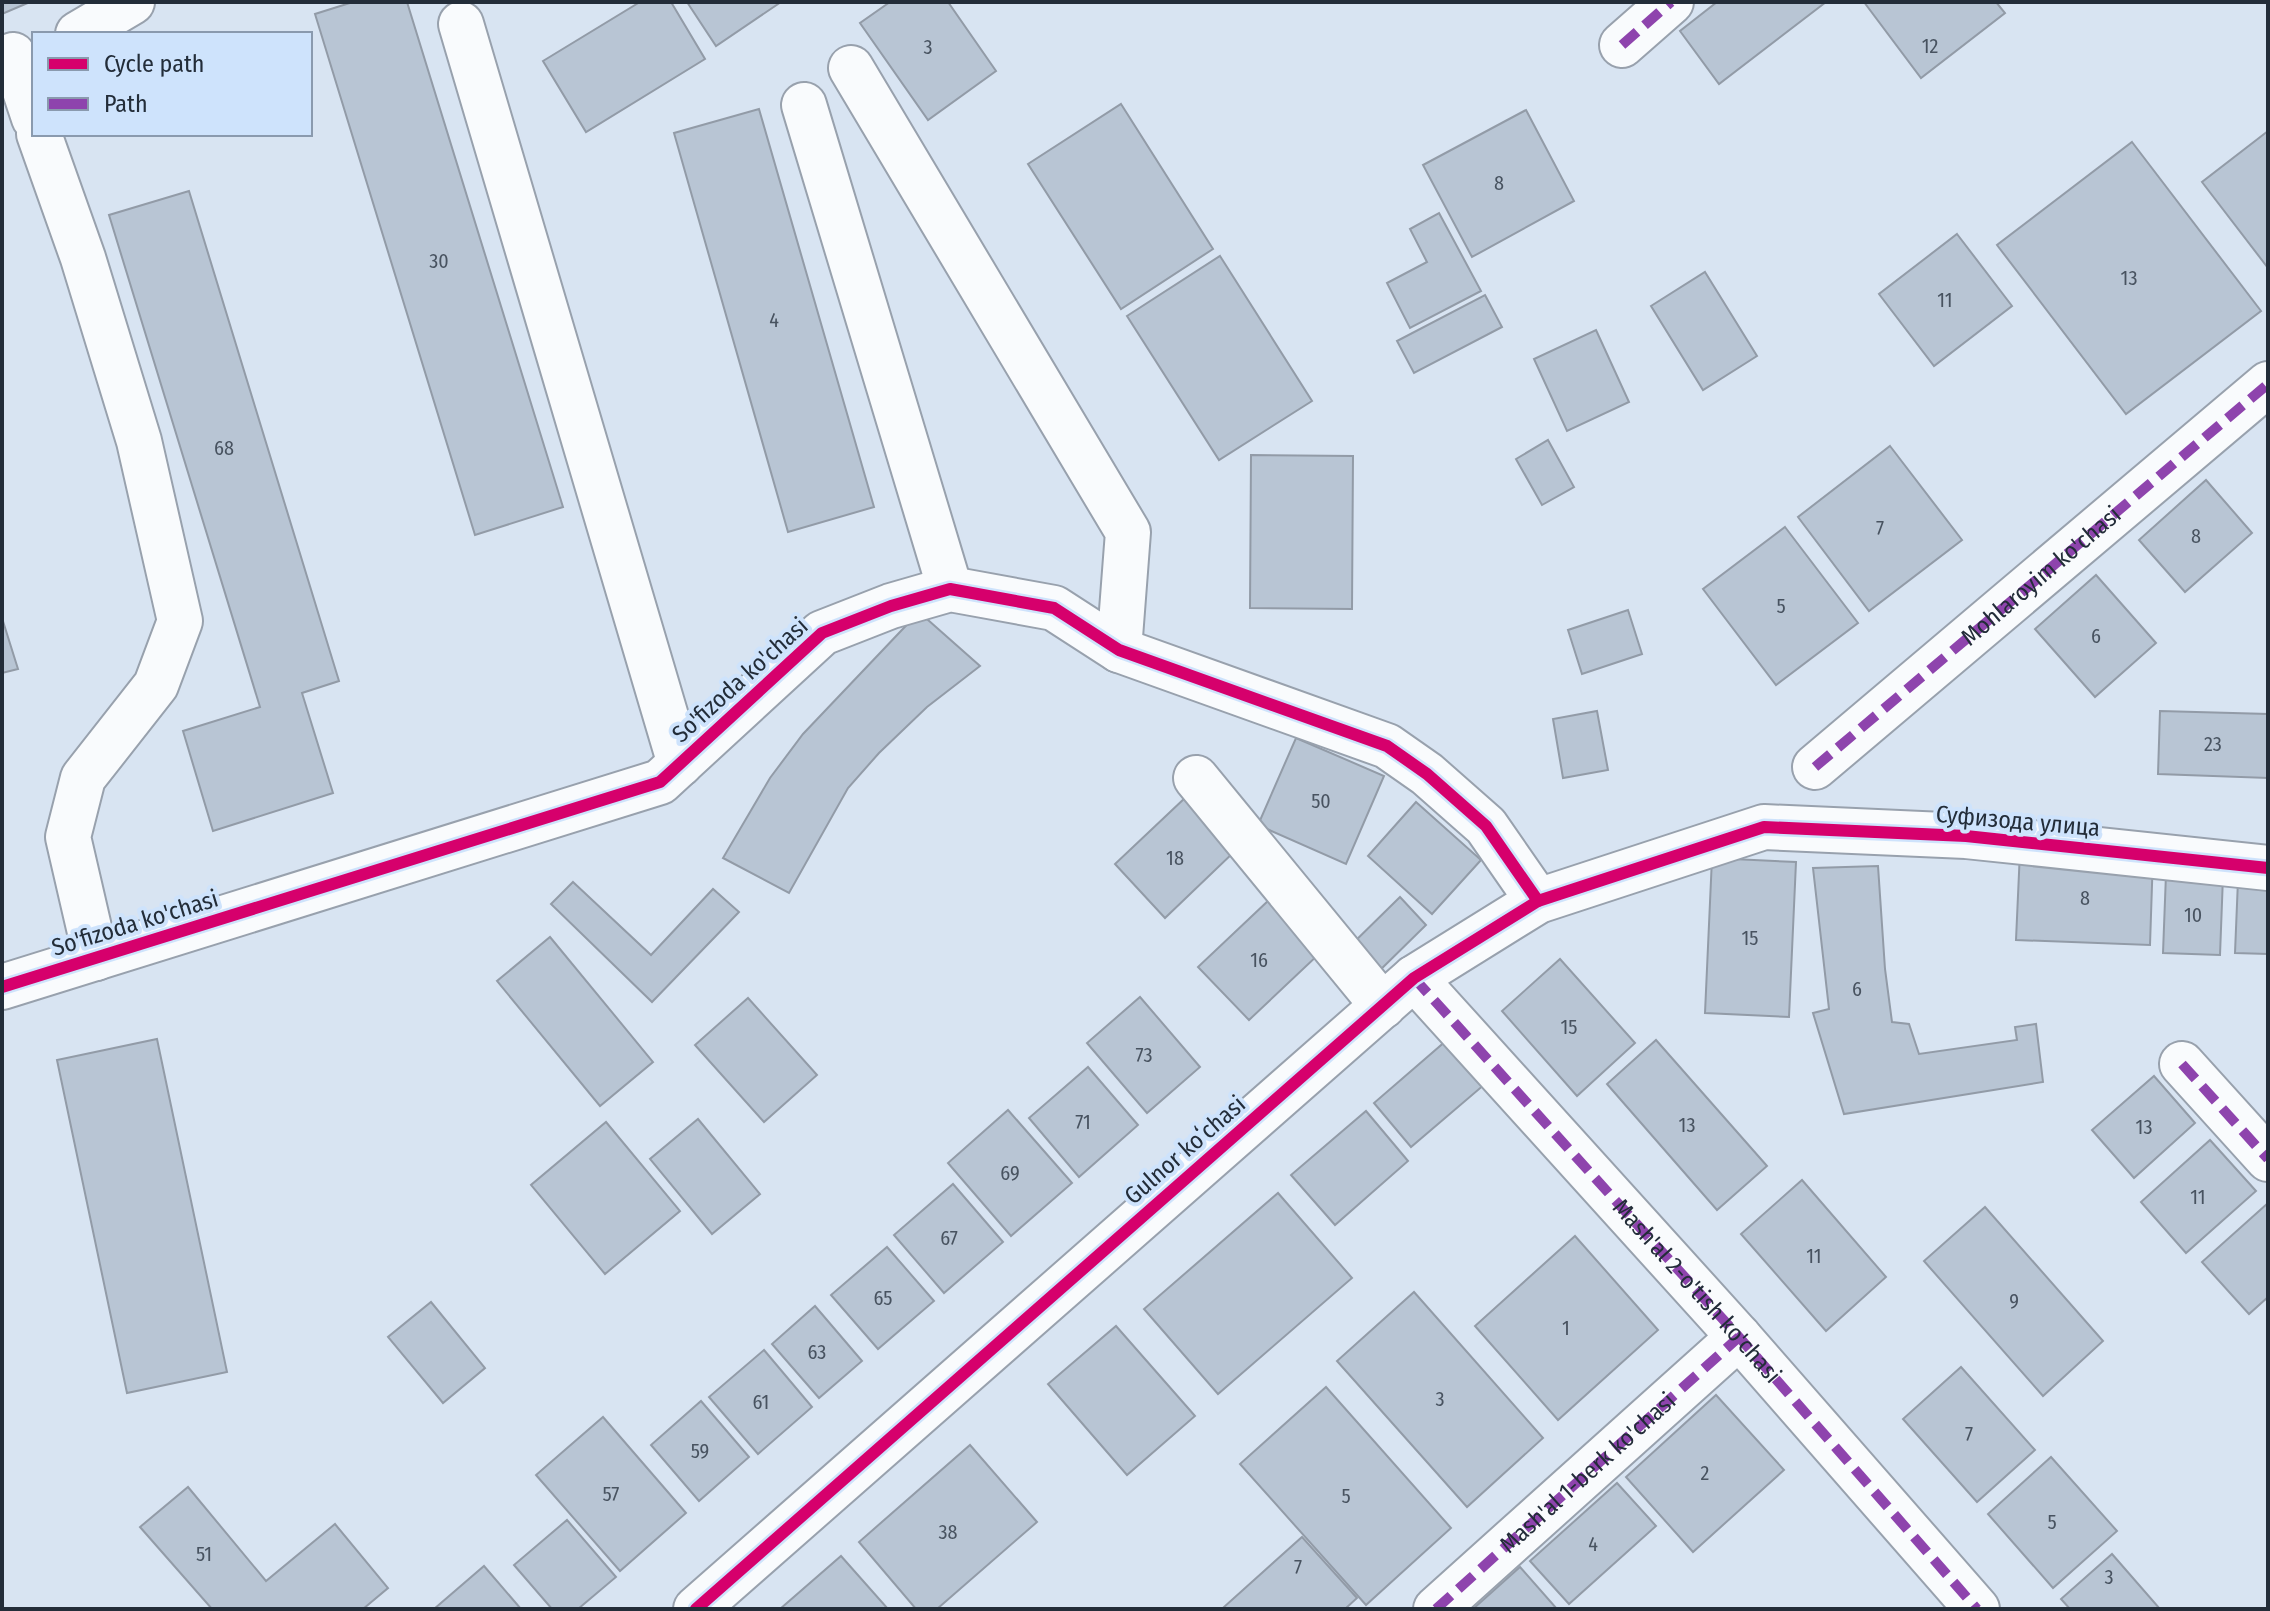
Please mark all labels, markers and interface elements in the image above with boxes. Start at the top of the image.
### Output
legend [32,32,312,136]
house number: 12 [1922,34,1938,58]
house number: 3 [923,35,933,59]
text: Cycle path [104,50,204,78]
text: Path [104,90,148,118]
house number: 8 [1494,171,1504,195]
house number: 30 [429,249,449,273]
house number: 13 [2121,266,2137,290]
house number: 11 [1937,288,1953,312]
house number: 4 [769,308,779,332]
house number: 68 [214,436,234,460]
street label: Mohlaroyim ko'chasi [1956,501,2127,651]
house number: 7 [1876,516,1884,540]
house number: 8 [2191,524,2201,548]
house number: 5 [1776,594,1786,618]
street label: So'fizoda ko'chasi [666,612,814,748]
house number: 6 [2091,624,2101,648]
house number: 23 [2204,732,2222,756]
house number: 50 [1311,789,1331,813]
street label: Суфизода улица [1935,800,2101,842]
house number: 18 [1166,846,1184,870]
street label: So'fizoda ko'chasi [48,884,222,962]
house number: 8 [2080,886,2090,910]
house number: 10 [2184,903,2202,927]
house number: 15 [1742,926,1758,950]
house number: 16 [1250,948,1268,972]
house number: 6 [1852,977,1862,1001]
house number: 15 [1561,1015,1577,1039]
house number: 73 [1136,1043,1152,1067]
street label: Gulnor koʻchasi [1119,1090,1251,1210]
house number: 71 [1075,1110,1091,1134]
house number: 13 [1679,1113,1695,1137]
house number: 13 [2136,1115,2152,1139]
house number: 69 [1000,1161,1020,1185]
house number: 11 [2190,1185,2206,1209]
street label: Mash'al 2-o'tish ko'chasi [1607,1193,1787,1389]
house number: 67 [940,1226,958,1250]
house number: 11 [1806,1244,1822,1268]
house number: 65 [874,1286,893,1310]
house number: 9 [2009,1289,2019,1313]
house number: 1 [1562,1316,1570,1340]
house number: 63 [808,1340,826,1364]
house number: 3 [1435,1387,1445,1411]
street label: Mash'al 1-berk ko'chasi [1494,1387,1681,1559]
house number: 61 [753,1390,769,1414]
house number: 7 [1965,1422,1973,1446]
house number: 59 [691,1439,709,1463]
house number: 2 [1701,1461,1710,1485]
house number: 57 [603,1482,619,1506]
house number: 5 [1341,1484,1351,1508]
house number: 5 [2047,1510,2057,1534]
house number: 38 [938,1520,958,1544]
house number: 4 [1588,1532,1598,1556]
house number: 51 [196,1542,212,1566]
house number: 7 [1294,1555,1302,1579]
house number: 3 [2104,1565,2114,1589]

